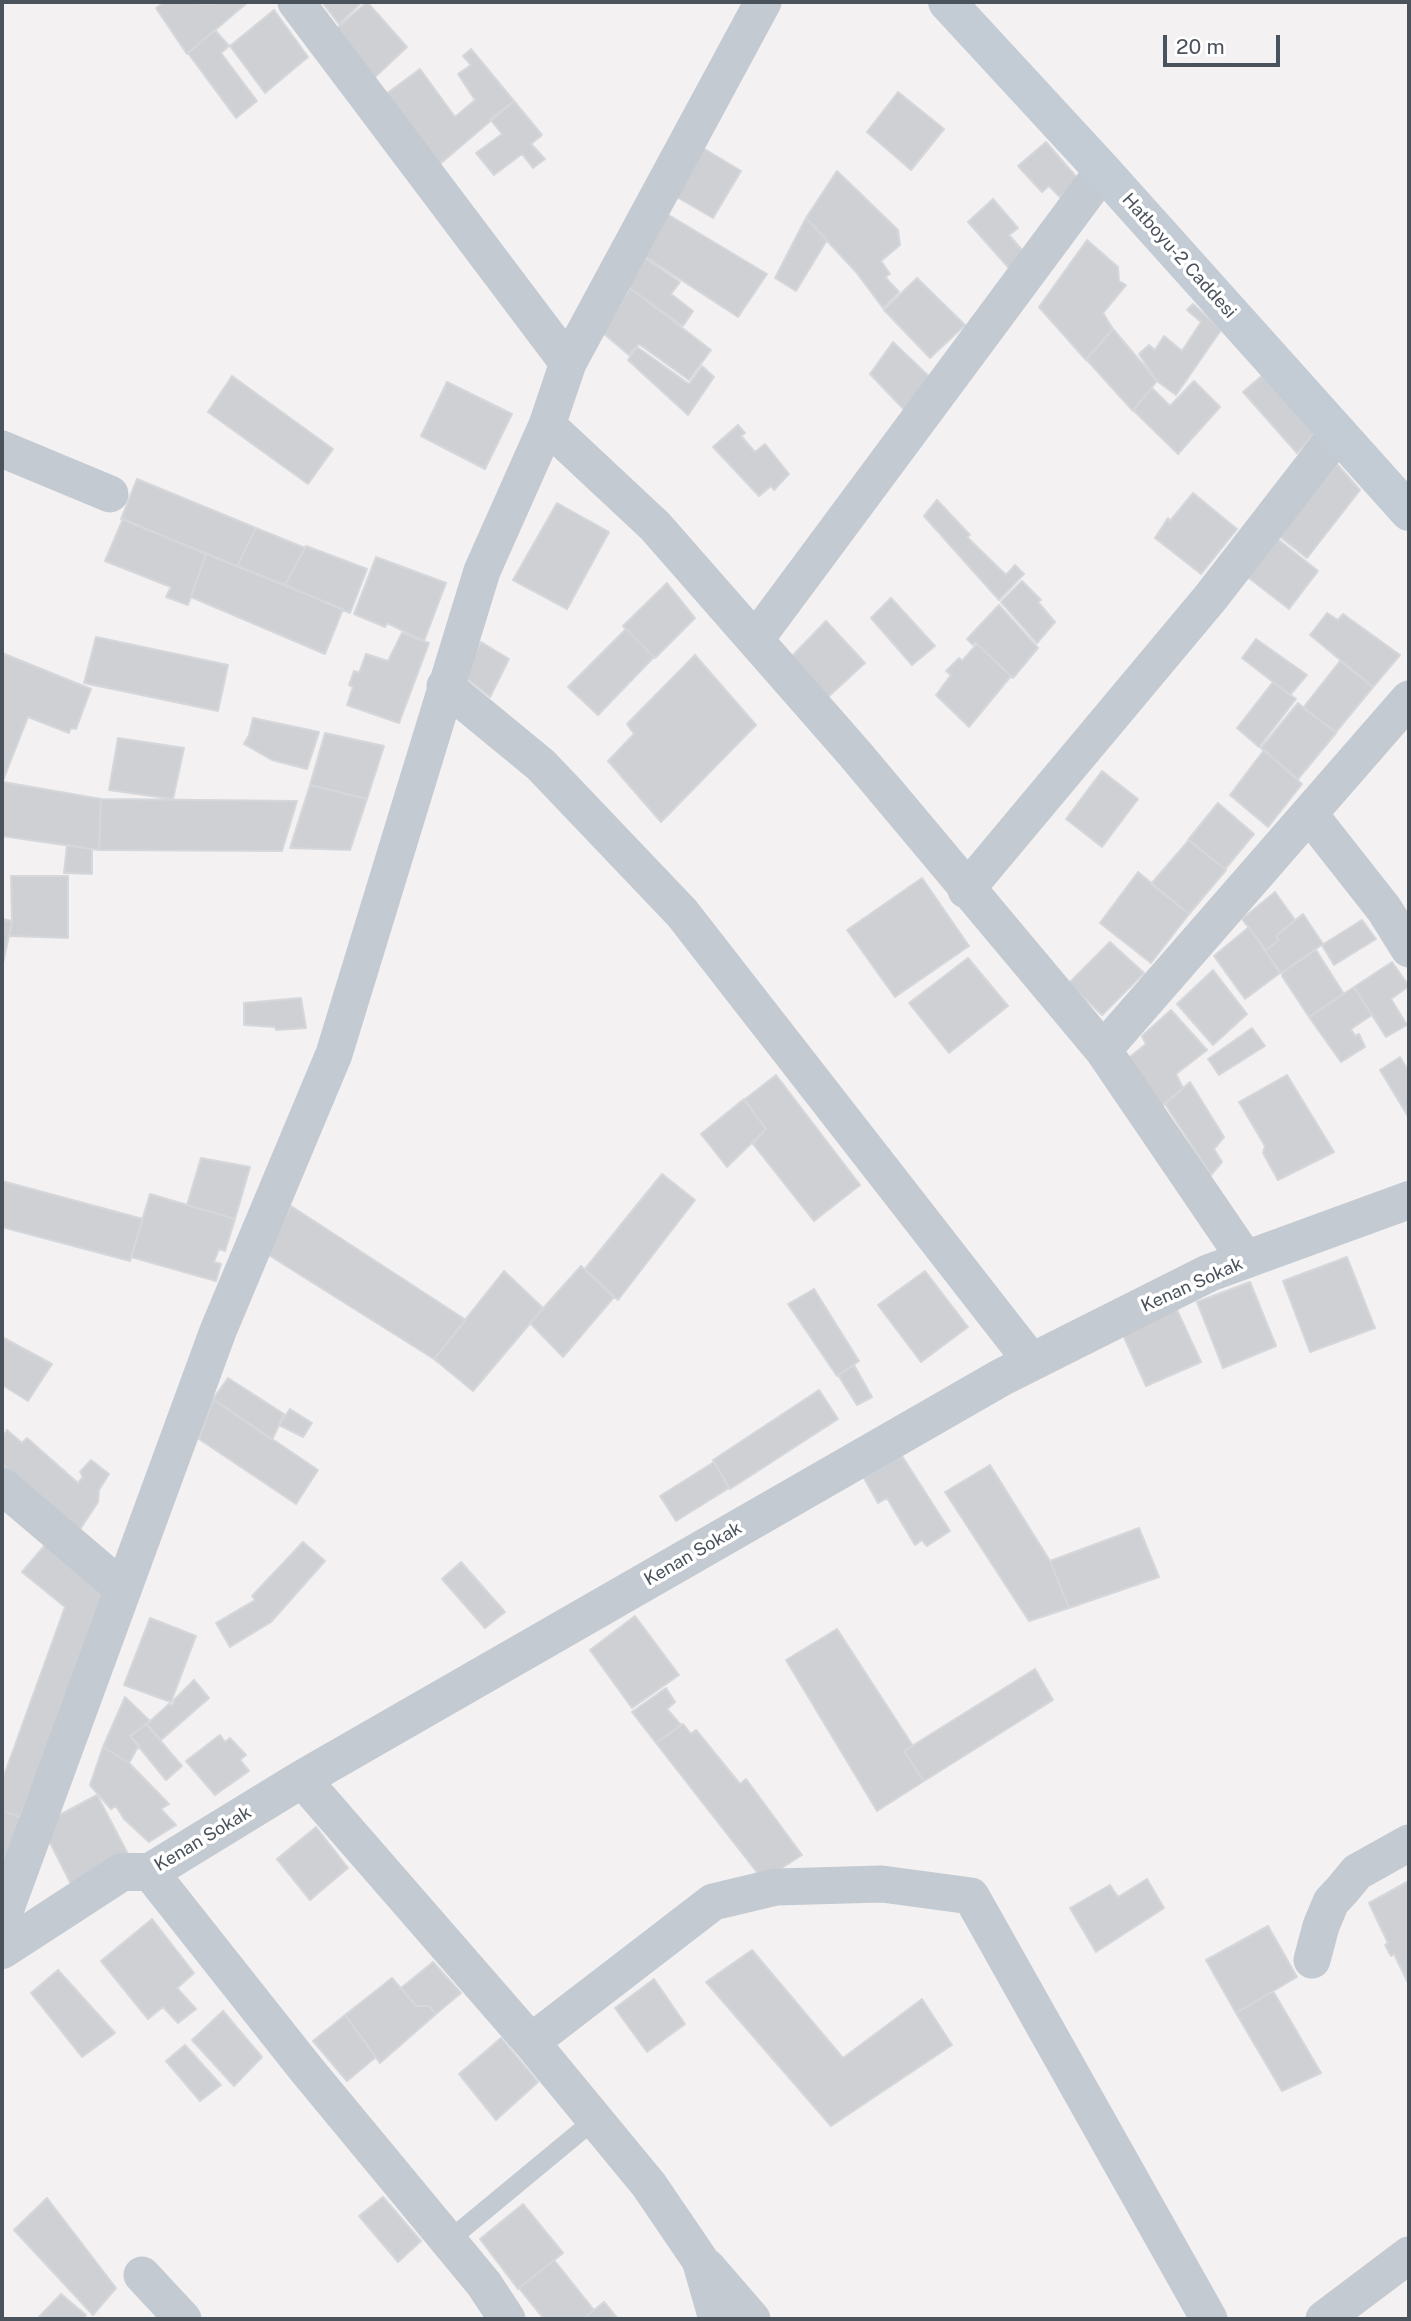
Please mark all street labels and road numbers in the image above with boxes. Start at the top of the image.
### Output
street label: Hatboyu-2 Caddesi [1117,189,1241,323]
street label: Kenan Sokak [1138,1253,1246,1317]
street label: Kenan Sokak [640,1517,746,1591]
street label: Kenan Sokak [151,1802,255,1876]

